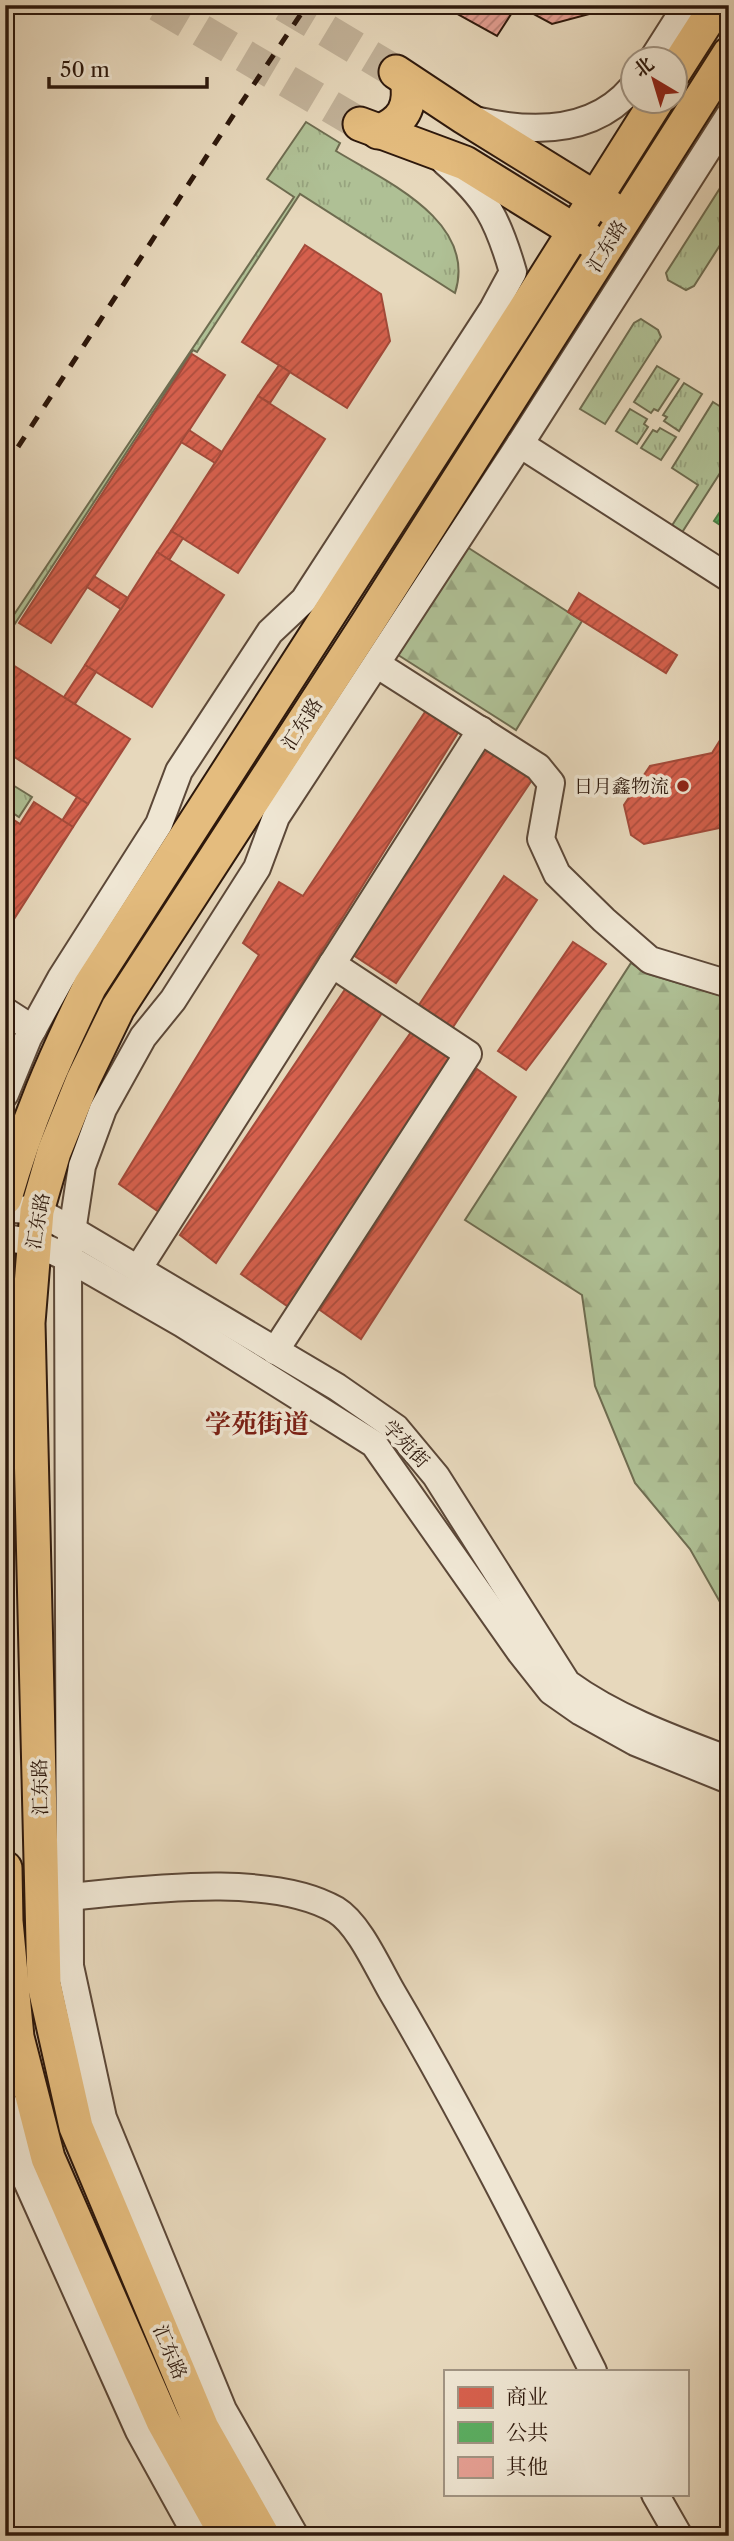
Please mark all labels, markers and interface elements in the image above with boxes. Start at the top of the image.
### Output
scale bar [49,46,206,90]
north arrow [618,46,688,116]
text: 北 [629,52,658,82]
text: 50 m [60,57,110,82]
street label: 汇东路 [582,216,632,276]
street label: 汇东路 [277,694,327,754]
place label: 日月鑫物流 [574,775,669,798]
marker: 日月鑫物流 [675,778,691,794]
street label: 汇东路 [22,1191,54,1251]
district label: 学苑街道 [205,1408,309,1440]
street label: 学苑街 [378,1416,434,1472]
street label: 汇东路 [28,1758,52,1816]
street label: 汇东路 [148,2321,192,2383]
legend [444,2370,688,2496]
text: 商业 [506,2384,548,2409]
text: 公共 [506,2420,548,2445]
text: 其他 [506,2454,548,2479]

